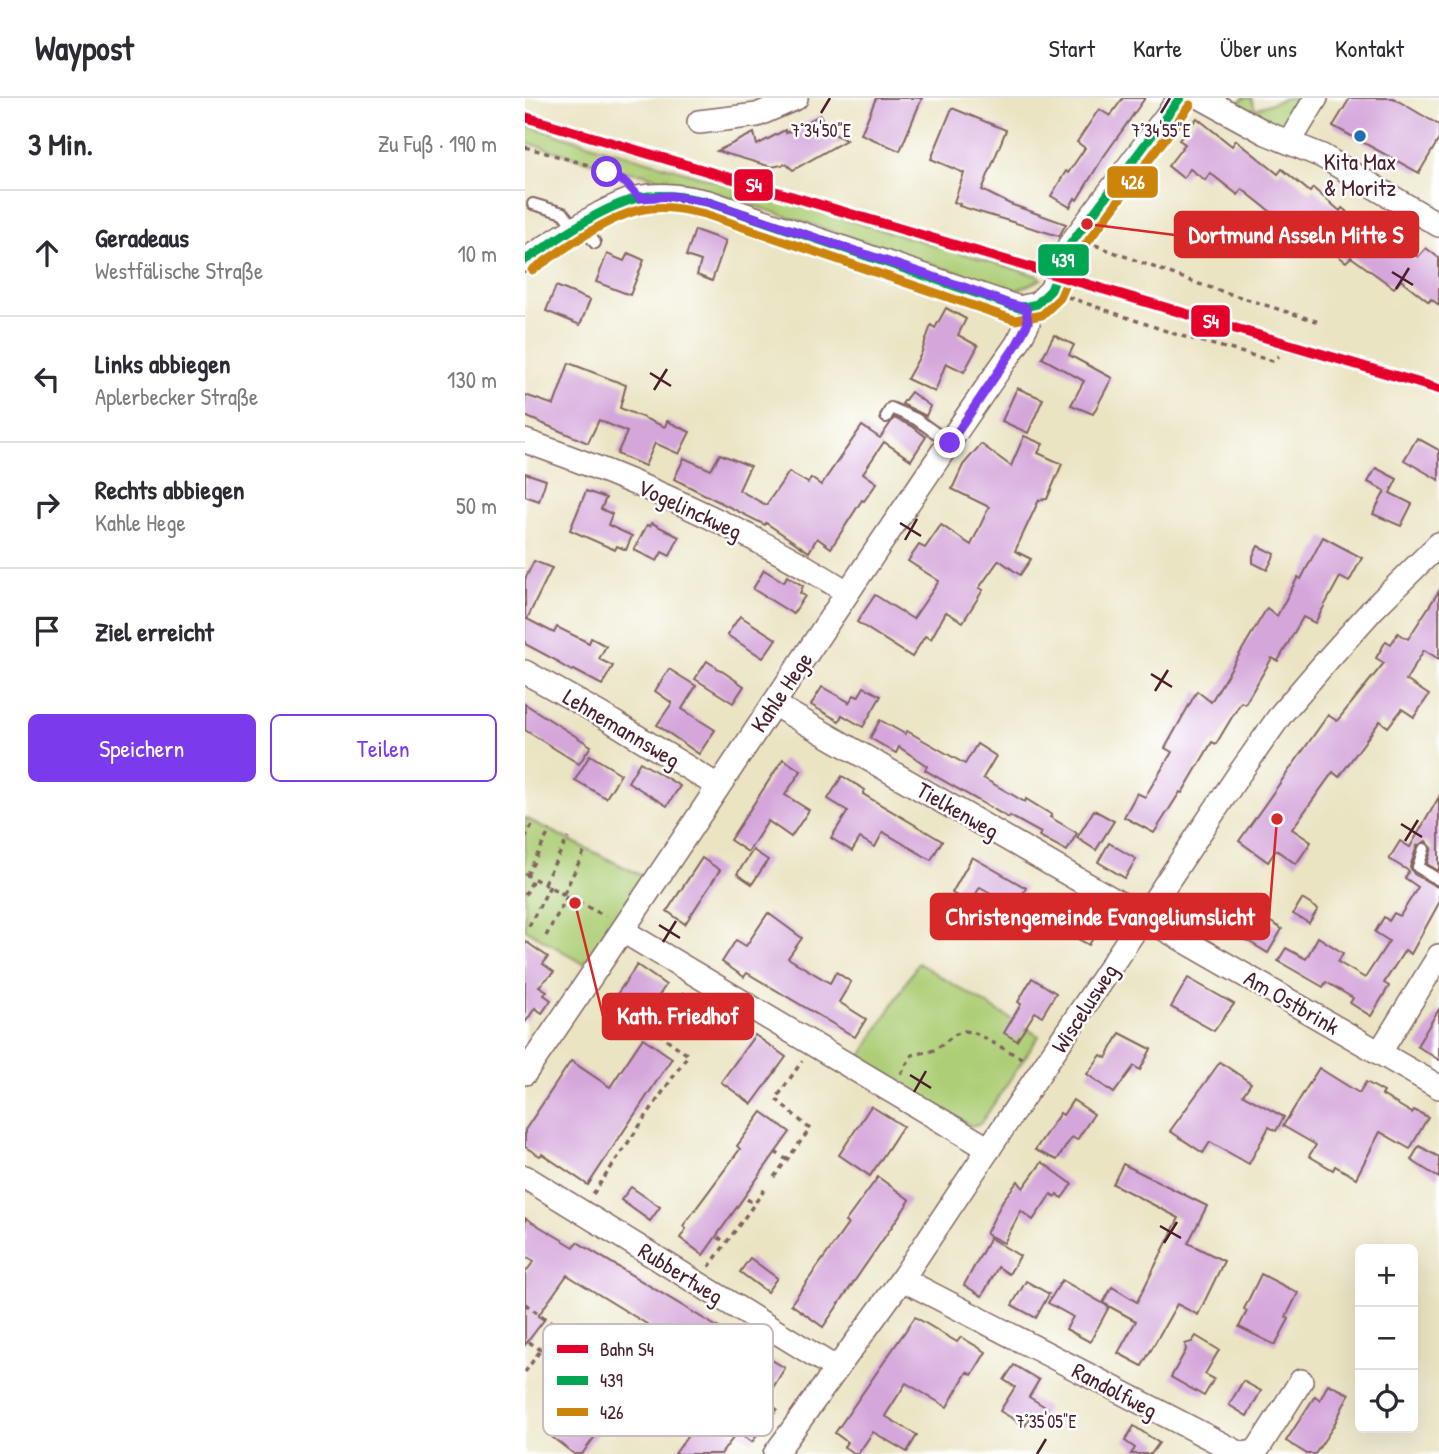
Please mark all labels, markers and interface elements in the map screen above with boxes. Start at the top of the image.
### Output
text: Waypost [35,26,134,70]
text: Start [1049,32,1095,64]
text: Karte [1133,32,1182,64]
text: Über uns [1220,32,1297,64]
text: Kontakt [1335,32,1404,64]
text: 7°34'50"E [791,118,851,143]
text: 7°34'55"E [1131,118,1191,143]
text: 3 Min. [28,124,93,164]
text: Zu Fuß · 190 m [378,128,497,159]
marker: Kita Max & Moritz [1352,128,1368,144]
place label: Kita Max & Moritz [1324,146,1396,203]
route start [591,156,622,187]
line badge: 426 [1106,165,1159,199]
line badge: S4 [733,168,774,202]
text: 426 [1121,169,1145,195]
text: S4 [746,172,762,198]
callout: Dortmund Asseln Mitte S [1175,212,1418,257]
text: Dortmund Asseln Mitte S [1189,218,1403,250]
text: Geradeaus [95,220,189,255]
icon: ahead [28,234,66,272]
text: 10 m [457,238,497,269]
line badge: 439 [1037,243,1090,277]
text: 439 [1052,247,1074,273]
text: Westfälische Straße [95,255,263,286]
line badge: S4 [1190,304,1231,338]
text: S4 [1203,308,1219,334]
text: Links abbiegen [95,346,231,381]
icon: left [28,360,66,398]
text: 130 m [447,364,497,395]
text: Aplerbecker Straße [95,381,258,412]
route end [934,427,965,458]
street label: Vogelinckweg [633,471,747,547]
text: Rechts abbiegen [95,472,245,507]
icon: right [28,486,66,524]
text: 50 m [456,490,497,521]
text: Kahle Hege [95,507,186,538]
icon: arrive [28,612,66,650]
text: Ziel erreicht [95,614,214,649]
street label: Kahle Hege [743,646,819,738]
street label: Lehnemannsweg [558,681,686,775]
button: Speichern [28,714,256,782]
button: Teilen [270,714,497,782]
street label: Tielkenweg [911,774,1005,846]
callout: Christengemeinde Evangeliumslicht [931,894,1269,939]
text: Christengemeinde Evangeliumslicht [945,900,1256,933]
street label: Wiscelusweg [1044,957,1124,1059]
street label: Am Ostbrink [1239,962,1346,1042]
callout: Kath. Friedhof [603,994,753,1039]
text: Kath. Friedhof [617,999,739,1031]
street label: Rubbertweg [633,1235,729,1311]
map controls [1355,1244,1418,1433]
button: + [1355,1244,1418,1307]
button: − [1355,1307,1418,1370]
legend [543,1324,773,1436]
text: Bahn S4 [600,1336,654,1362]
street label: Randolfweg [1067,1355,1163,1425]
text: 439 [600,1367,623,1393]
button: locate [1355,1370,1418,1433]
text: 426 [600,1399,624,1425]
text: 7°35'05"E [1016,1409,1076,1434]

